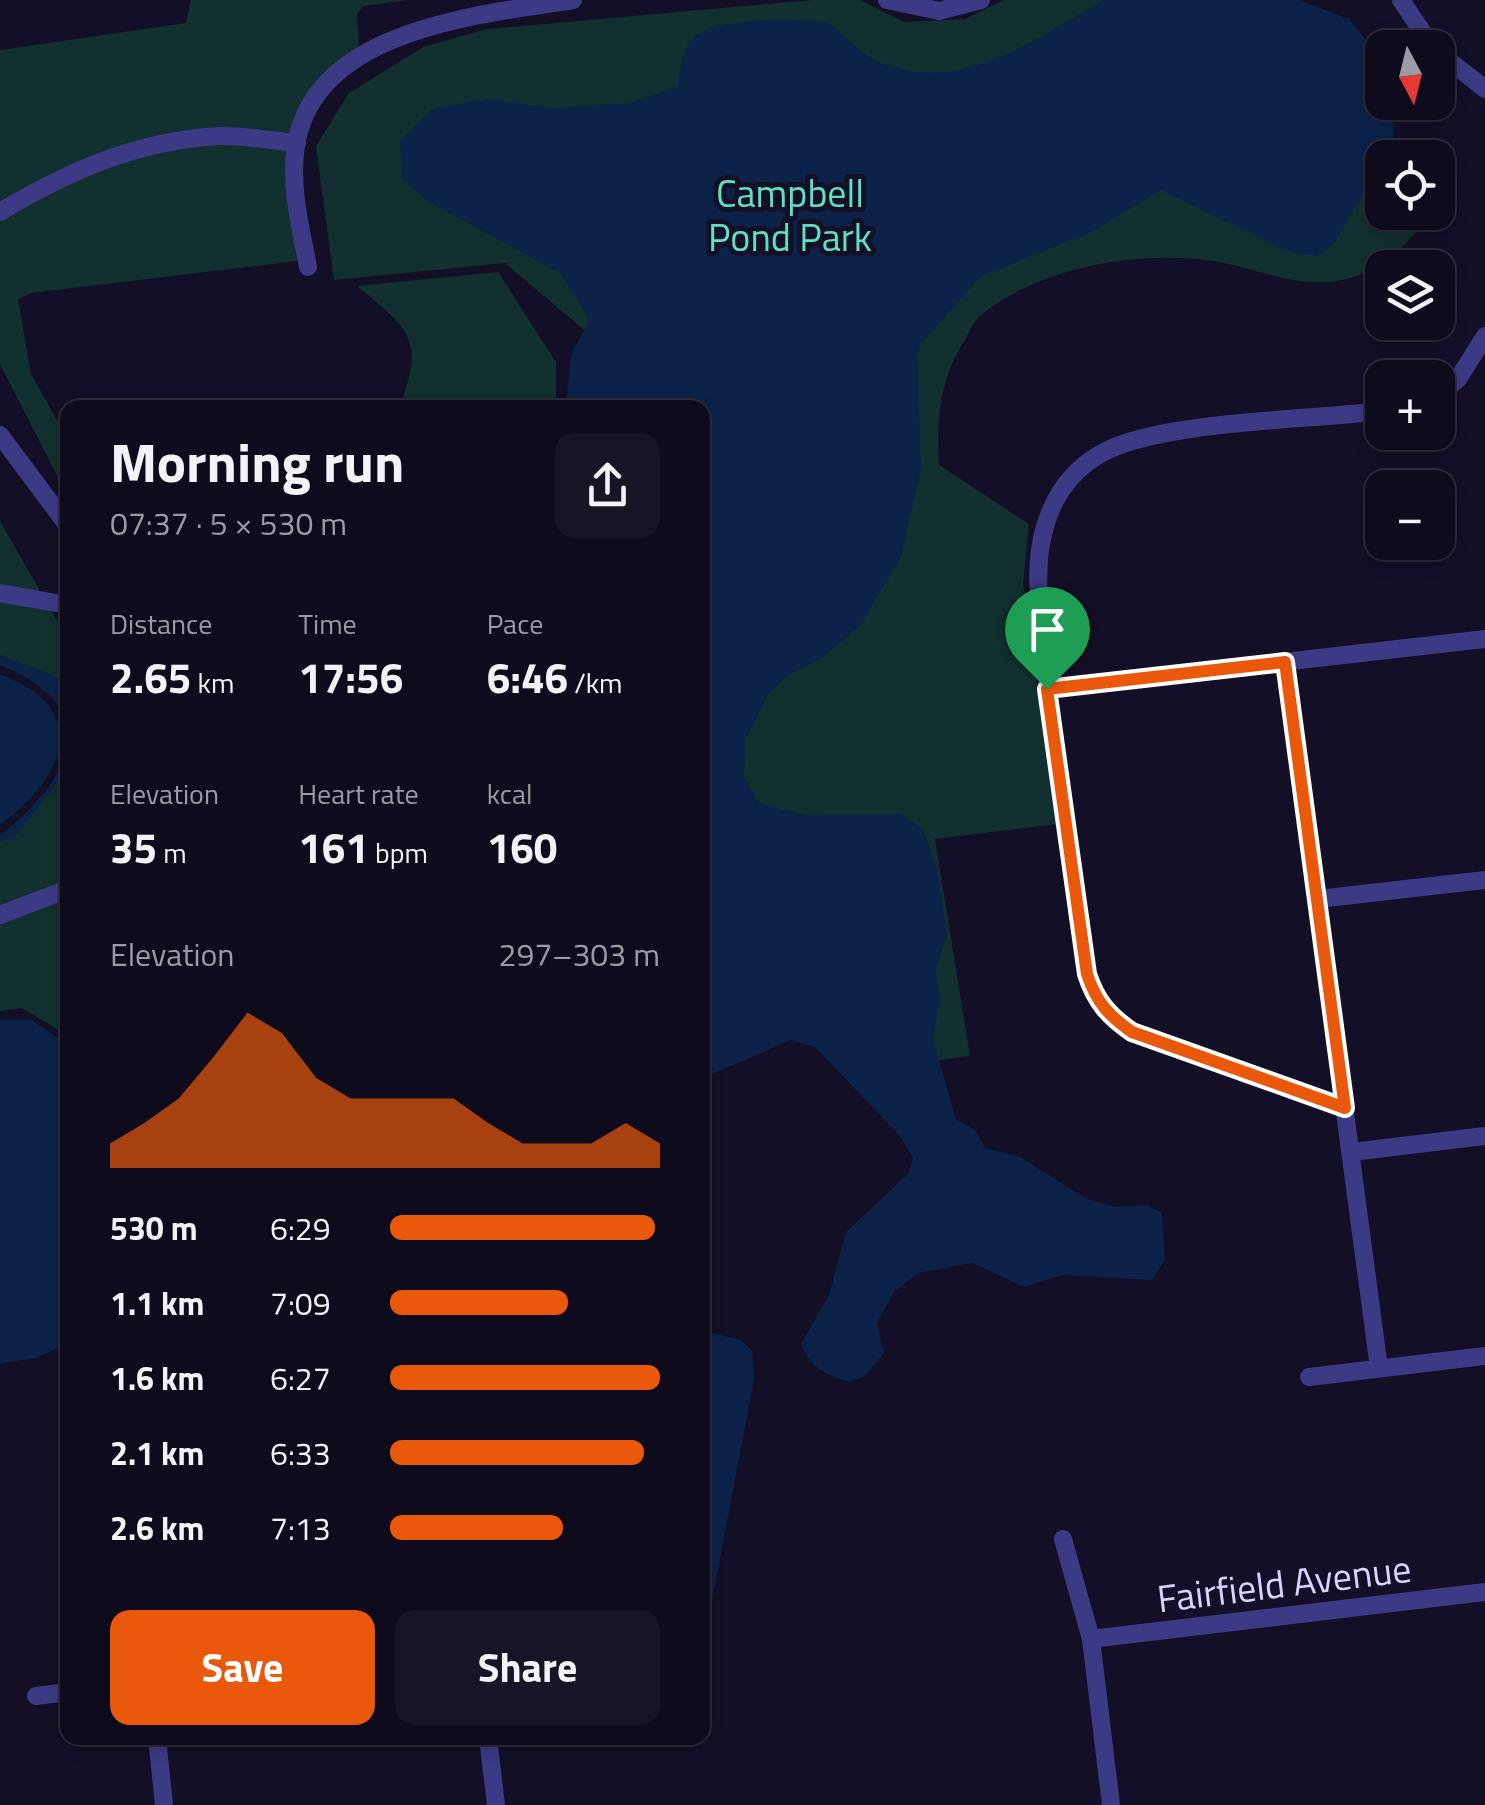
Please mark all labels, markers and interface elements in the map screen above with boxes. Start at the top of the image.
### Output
north arrow [1365,30,1455,120]
map controls [1365,30,1455,560]
button: locate [1365,140,1455,230]
park label: Campbell Pond Park [708,164,872,266]
button: layers [1365,250,1455,340]
button: + [1365,360,1455,450]
text: Morning run [110,420,404,503]
button: share [555,433,660,538]
button: − [1365,470,1455,560]
text: 07:37 · 5 × 530 m [110,499,347,547]
pin [1005,587,1090,690]
text: Distance [110,602,212,645]
text: Time [298,602,357,645]
text: Pace [487,602,543,645]
icon: arrive [1020,602,1075,657]
text: 2.65 [110,645,191,709]
text: 17:56 [298,645,403,709]
text: 6:46 [487,645,568,709]
text: km [191,661,234,704]
text: /km [568,661,623,704]
text: Elevation [110,772,219,815]
text: Heart rate [298,772,419,815]
text: kcal [487,772,532,815]
text: 35 [110,815,157,879]
text: 161 [298,815,369,879]
text: 160 [487,815,557,879]
text: m [157,831,187,874]
text: bpm [369,831,428,874]
text: Elevation [110,930,234,978]
text: 297–303 m [498,930,660,978]
text: 530 m [110,1204,198,1252]
text: 6:29 [270,1204,331,1252]
text: 1.1 km [110,1279,204,1327]
text: 7:09 [270,1279,331,1327]
text: 1.6 km [110,1354,204,1402]
text: 6:27 [270,1354,331,1402]
text: 2.1 km [110,1429,204,1477]
text: 6:33 [270,1429,331,1477]
text: 2.6 km [110,1504,204,1552]
text: 7:13 [270,1504,331,1552]
street label: Fairfield Avenue [1154,1539,1414,1627]
button: Save [110,1610,375,1725]
button: Share [395,1610,660,1725]

